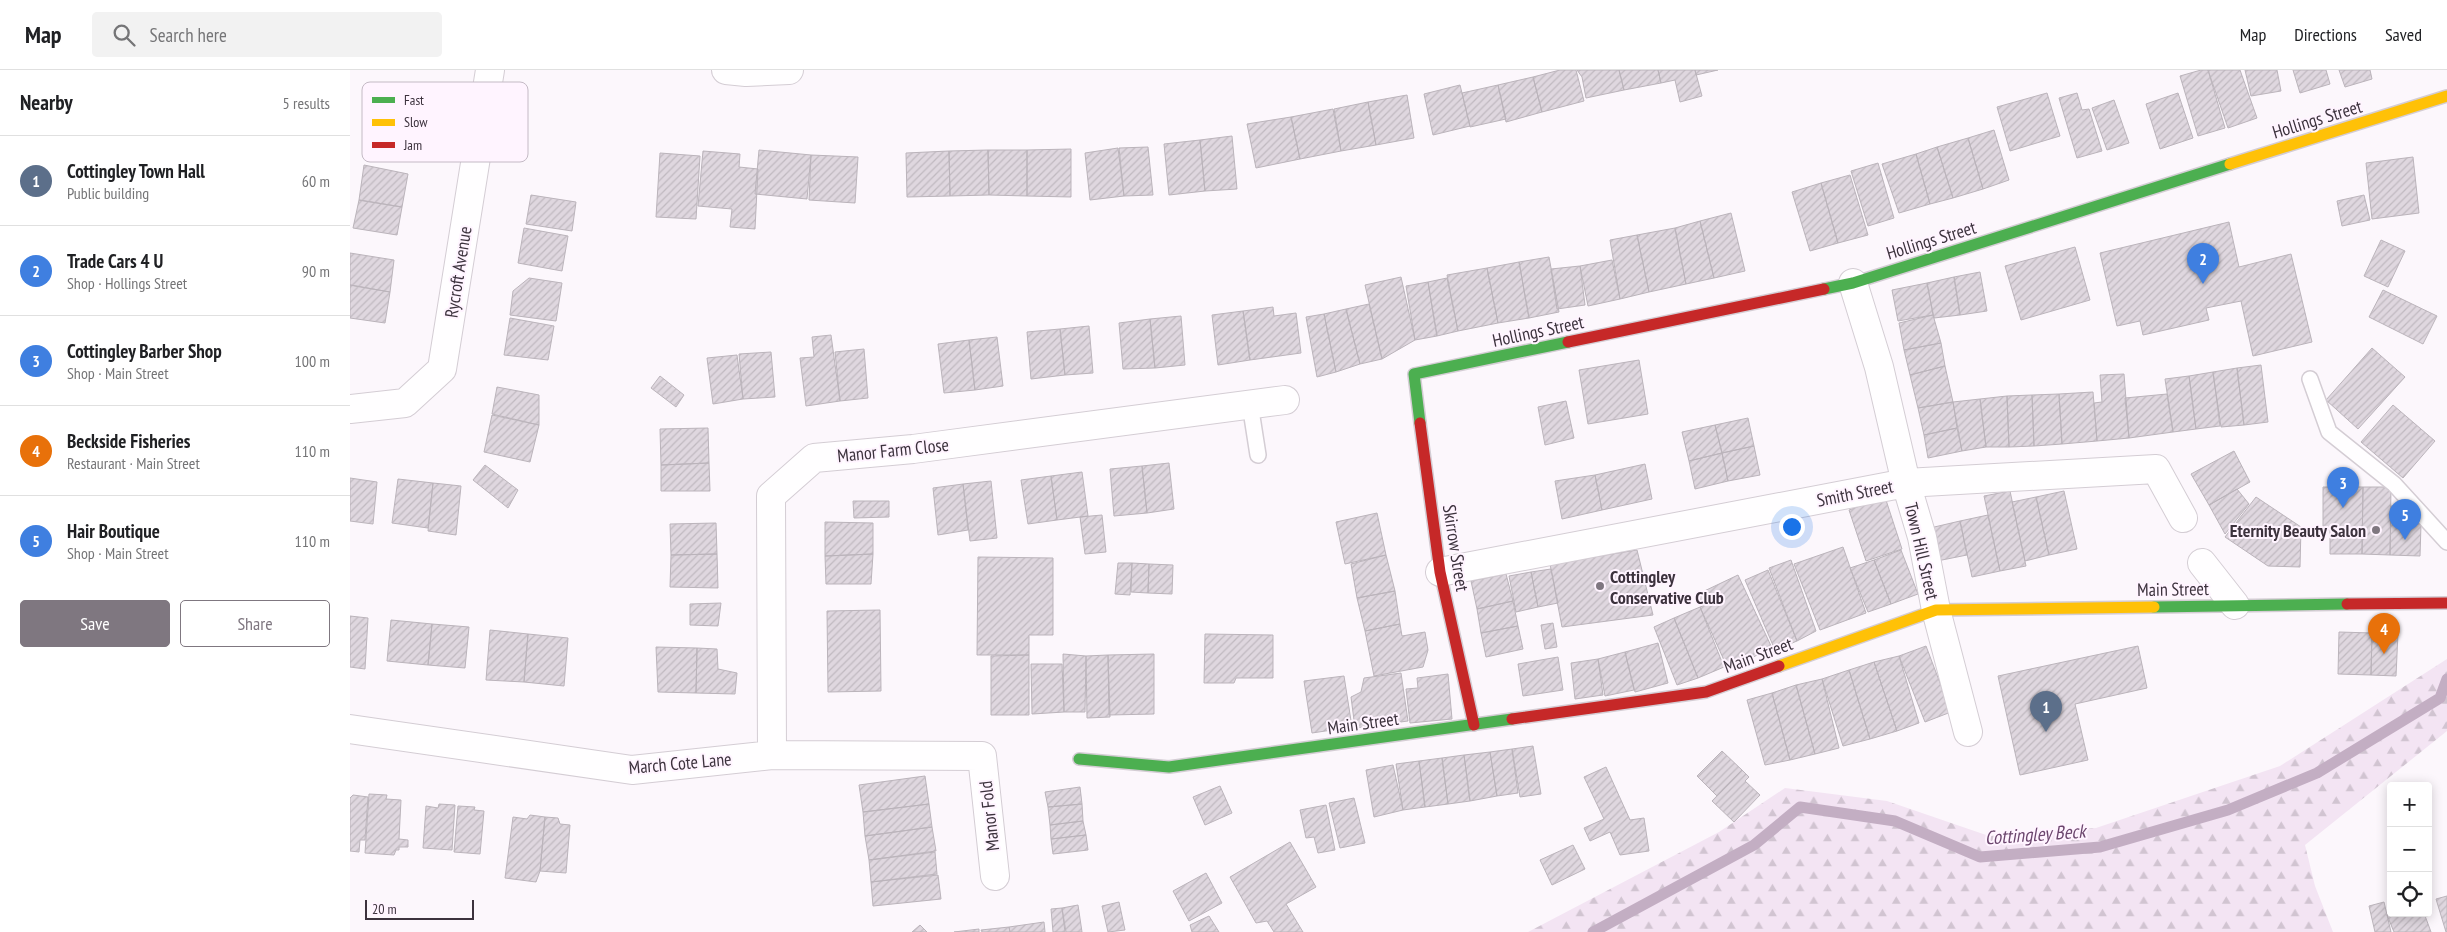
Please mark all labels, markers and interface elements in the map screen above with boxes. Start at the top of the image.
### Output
search box [92,12,442,57]
text: Map [25,19,62,50]
icon: search [110,21,138,49]
text: Search here [150,23,227,47]
text: Map [2240,23,2266,46]
text: Directions [2294,23,2357,46]
text: Saved [2385,23,2422,46]
legend [362,82,528,162]
text: Nearby [20,89,73,116]
text: Fast [404,91,424,109]
text: 5 results [283,93,330,113]
street label: Hollings Street [2269,94,2365,144]
text: Slow [404,113,428,131]
text: Jam [403,136,422,154]
text: Cottingley Town Hall [67,159,205,183]
text: 1 [32,171,40,191]
text: 60 m [302,171,330,191]
text: Public building [67,183,149,203]
street label: Hollings Street [1883,215,1979,265]
street label: Rycroft Avenue [439,225,477,319]
pin: 2 [2187,243,2219,284]
text: Trade Cars 4 U [67,249,163,273]
text: 2 [32,261,40,281]
text: 90 m [302,261,330,281]
text: Shop · Hollings Street [67,273,187,293]
street label: Hollings Street [1490,310,1586,352]
text: Cottingley Barber Shop [67,339,222,363]
text: 3 [32,351,40,371]
text: 100 m [295,351,330,371]
text: Shop · Main Street [67,363,169,383]
text: Beckside Fisheries [67,429,191,453]
street label: Manor Farm Close [836,433,950,467]
text: 4 [32,441,40,461]
text: 110 m [295,441,330,461]
text: Restaurant · Main Street [67,453,200,473]
pin: 3 [2327,467,2359,508]
street label: Smith Street [1815,474,1895,512]
pin: 5 [2389,499,2421,540]
street label: Town Hill Street [1900,500,1944,602]
street label: Skirrow Street [1438,503,1474,593]
your location [1779,514,1805,540]
text: Hair Boutique [67,519,160,543]
place label: Eternity Beauty Salon [2230,519,2366,542]
marker: Eternity Beauty Salon [2370,524,2382,536]
text: 5 [32,531,40,551]
text: 110 m [295,531,330,551]
text: Shop · Main Street [67,543,169,563]
place label: Cottingley Conservative Club [1610,565,1724,609]
street label: Main Street [2137,577,2209,601]
marker: Cottingley Conservative Club [1594,580,1606,592]
button: Save [20,600,170,647]
button: Share [180,600,330,647]
pin: 4 [2368,613,2400,654]
street label: Main Street [1720,632,1796,678]
pin: 1 [2030,691,2062,732]
street label: Main Street [1326,707,1400,739]
street label: March Cote Lane [628,747,732,779]
street label: Manor Fold [974,780,1004,852]
map controls [2387,782,2432,917]
button: + [2387,782,2432,827]
water label: Cottingley Beck [1984,818,2089,849]
button: − [2387,827,2432,872]
button: locate [2387,872,2432,917]
scale bar [365,897,474,920]
text: 20 m [372,900,397,918]

